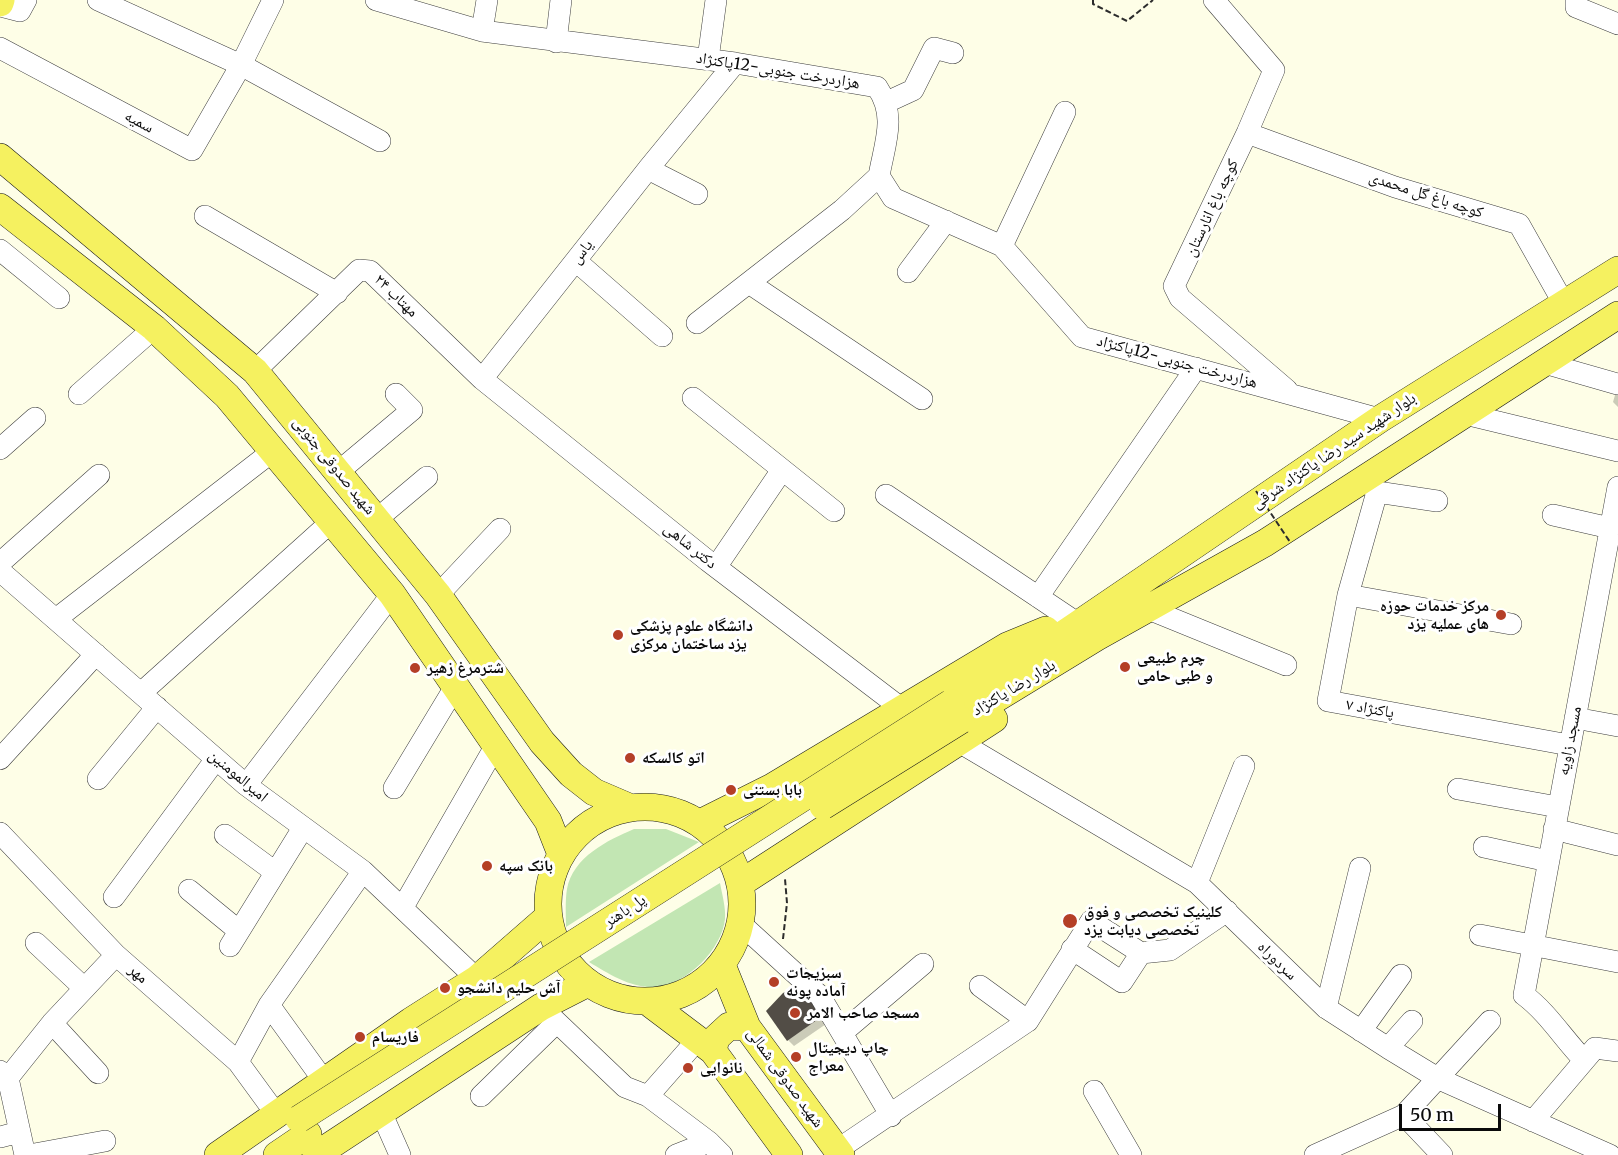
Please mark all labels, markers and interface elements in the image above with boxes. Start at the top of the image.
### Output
street label: هزاردرخت جنوبی-12پاکنژاد [695,49,861,93]
street label: سمیه [121,106,157,138]
street label: کوچه باغ انارستان [1181,156,1243,260]
street label: کوچه باغ گل محمدی [1366,167,1486,223]
street label: یاس [567,236,597,268]
street label: مهتاب ۲۴ [370,270,422,322]
street label: هزاردرخت جنوبی-12پاکنژاد [1094,331,1260,393]
street label: بلوار شهید سید رضا پاکنژاد شرقی [1248,389,1420,513]
street label: شهید صدوقی جنوبی [289,413,379,519]
street label: دکتر شاهی [659,519,721,573]
place label: مرکز خدمات حوزه های عملیه یزد [1380,596,1489,634]
marker: مرکز خدمات حوزه های عملیه یزد [1494,608,1508,622]
place label: دانشگاه علوم پزشکی یزد ساختمان مرکزی [630,616,753,654]
marker: دانشگاه علوم پزشکی یزد ساختمان مرکزی [611,628,625,642]
place label: چرم طبیعی و طبی حامی [1137,648,1213,686]
street label: بلوار رضا پاکنژاد [969,656,1059,720]
place label: شترمرغ زهیر [427,658,504,678]
marker: چرم طبیعی و طبی حامی [1118,660,1132,674]
marker: شترمرغ زهیر [408,661,422,675]
street label: پاکنژاد ۷ [1344,695,1396,723]
street label: مسجد زاویه [1554,705,1586,777]
street label: امیرالمومنین [204,746,272,806]
place label: اتو کالسکه [642,748,705,768]
marker: اتو کالسکه [623,751,637,765]
place label: بابا بستنی [743,780,802,800]
marker: بابا بستنی [724,783,738,797]
place label: بانک سپه [499,856,553,876]
marker: بانک سپه [480,859,494,873]
street label: پل باهنر [600,890,650,932]
place label: کلینیک تخصصی و فوق تخصصی دیابت یزد [1084,902,1222,940]
marker: کلینیک تخصصی و فوق تخصصی دیابت یزد [1061,912,1079,930]
street label: سردوراه [1253,938,1301,984]
street label: مهر [124,960,152,988]
place label: سبزیجات آماده پونه [786,963,845,1001]
marker: سبزیجات آماده پونه [767,975,781,989]
place label: آش حلیم دانشجو [457,978,560,998]
marker: آش حلیم دانشجو [438,981,452,995]
place label: مسجد صاحب الامر [807,1003,920,1023]
marker: مسجد صاحب الامر [788,1006,802,1020]
street label: شهید صدوقی شمالی [742,1024,828,1132]
place label: فاریسام [372,1027,419,1047]
marker: فاریسام [353,1030,367,1044]
place label: چاپ دیجیتال معراج [808,1038,889,1076]
marker: چاپ دیجیتال معراج [789,1050,803,1064]
place label: نانوایی [700,1058,742,1078]
marker: نانوایی [681,1061,695,1075]
scale bar [1402,1092,1504,1130]
text: 50 m [1410,1103,1454,1126]

